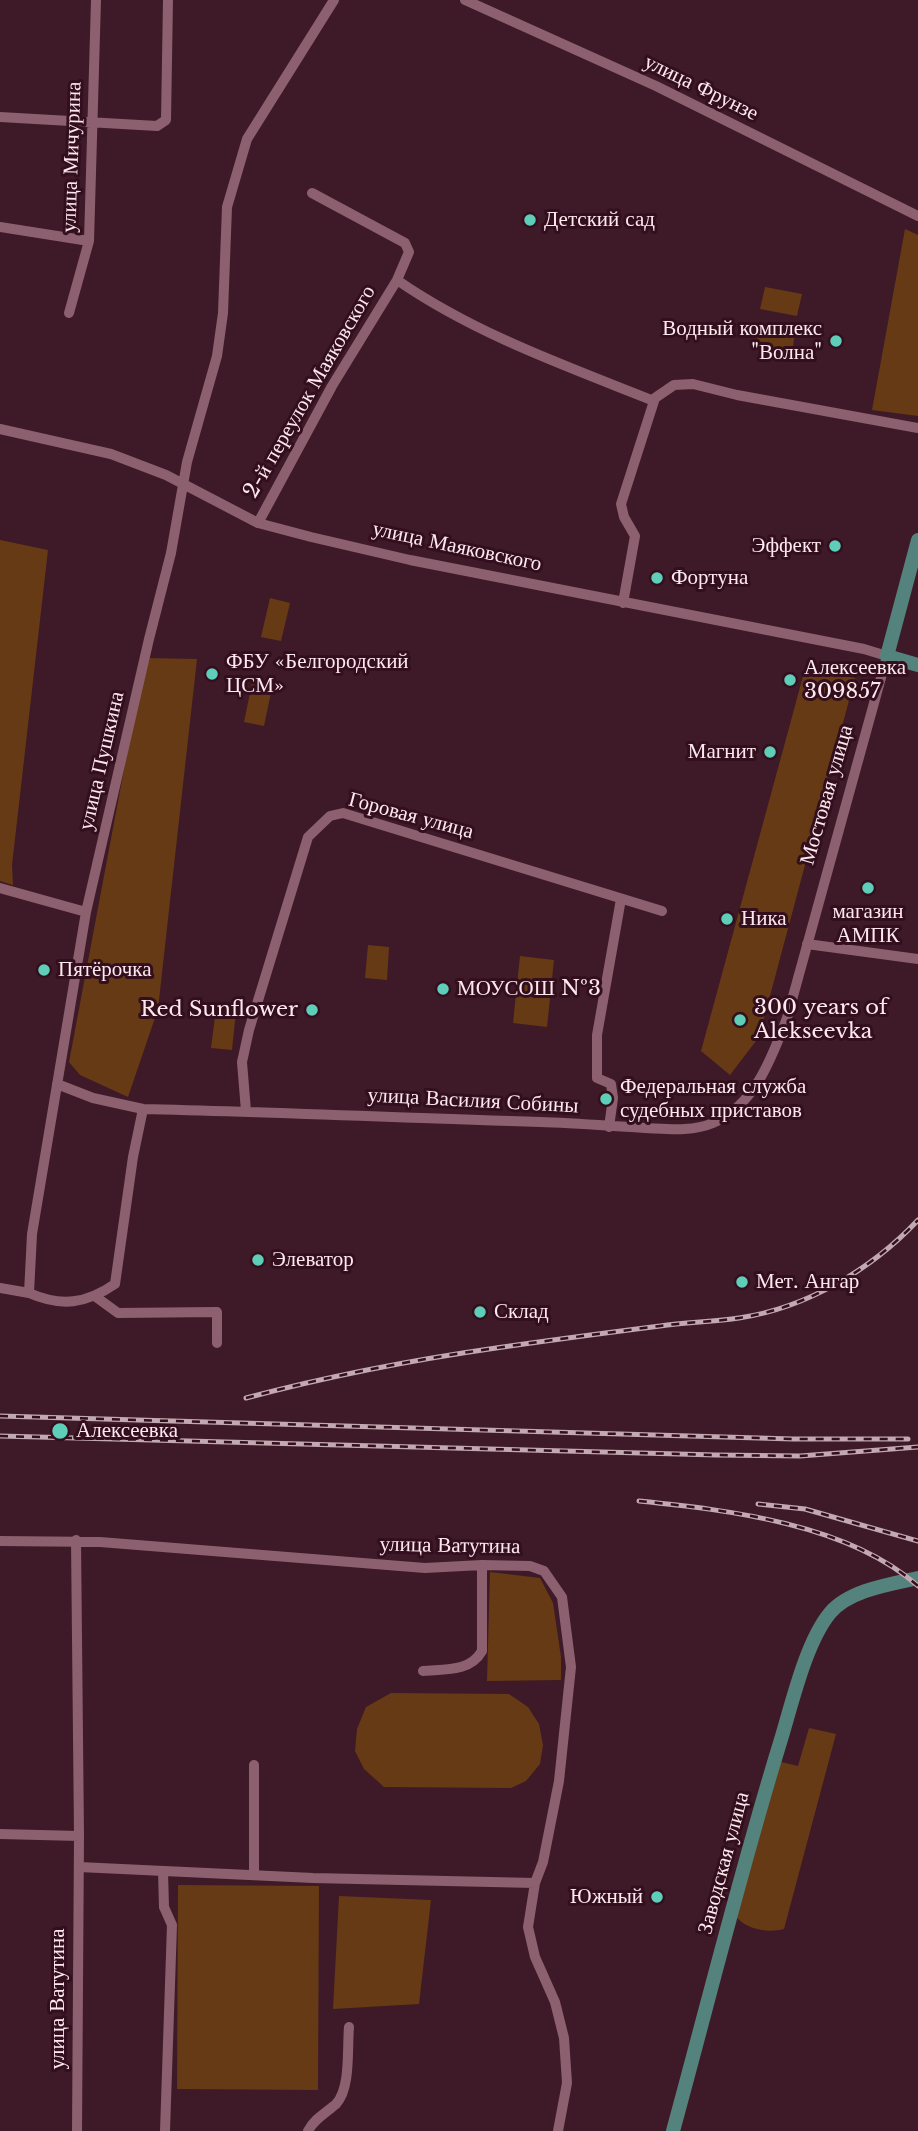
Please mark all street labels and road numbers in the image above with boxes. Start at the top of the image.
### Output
street label: улица Фрунзе [640,49,762,127]
street label: улица Мичурина [57,81,87,233]
street label: 2-й переулок Маяковского [239,281,381,503]
street label: улица Маяковского [370,517,544,577]
street label: улица Пушкина [74,689,130,833]
street label: Мостовая улица [795,722,859,868]
street label: Горовая улица [346,787,476,845]
street label: улица Василия Собины [367,1083,579,1119]
street label: улица Ватутина [379,1532,521,1560]
street label: Заводская улица [693,1789,755,1937]
street label: улица Ватутина [45,1928,71,2070]

